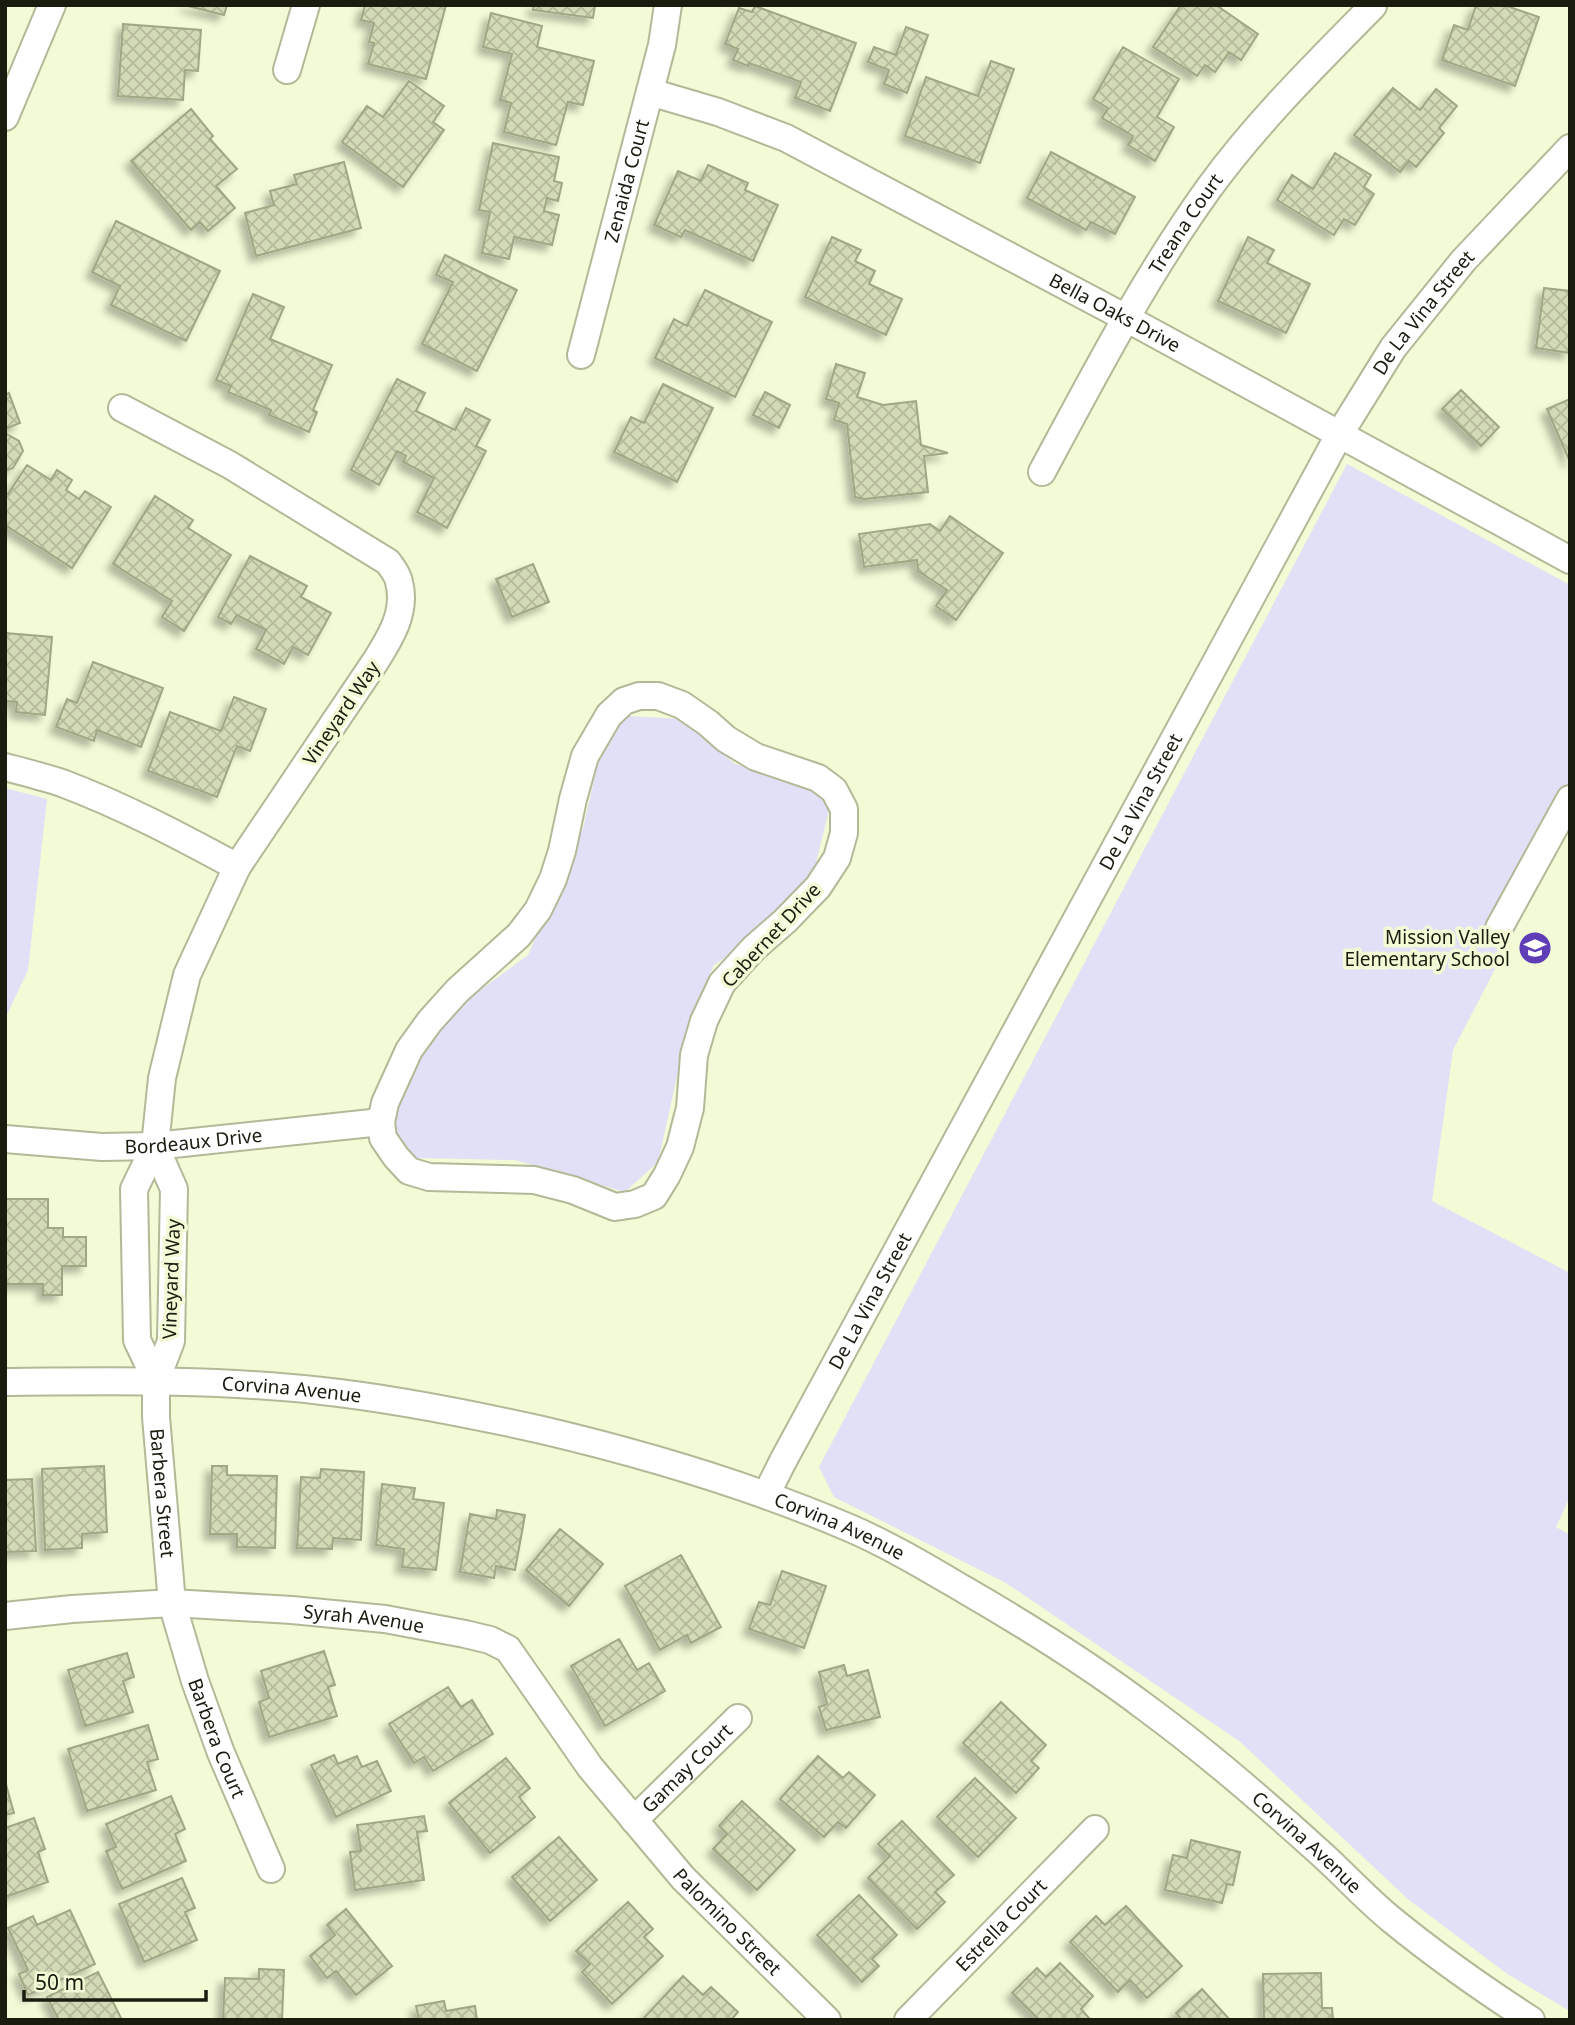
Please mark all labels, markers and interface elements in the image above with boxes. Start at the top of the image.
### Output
street label: Zenaida Court [598,116,655,245]
street label: Treana Court [1142,168,1229,279]
street label: De La Vina Street [1366,244,1480,380]
street label: Bella Oaks Drive [1045,267,1185,358]
street label: Vineyard Way [297,656,386,770]
street label: De La Vina Street [1093,729,1188,875]
street label: Cabernet Drive [716,877,826,993]
place label: Mission Valley Elementary School [1344,924,1510,972]
school or university icon: Mission Valley Elementary School [1516,929,1554,967]
street label: Bordeaux Drive [124,1122,264,1160]
street label: Vineyard Way [156,1218,186,1340]
street label: De La Vina Street [822,1228,917,1374]
street label: Corvina Avenue [221,1370,363,1409]
street label: Barbera Street [144,1427,181,1559]
street label: Corvina Avenue [771,1486,909,1566]
street label: Syrah Avenue [302,1598,426,1639]
street label: Barbera Court [182,1675,252,1802]
street label: Gamay Court [636,1718,738,1819]
street label: Corvina Avenue [1247,1785,1367,1899]
street label: Palomino Street [667,1863,787,1981]
street label: Estrella Court [950,1873,1052,1977]
scale bar [24,1958,206,2002]
text: 50 m [35,1968,84,1996]

